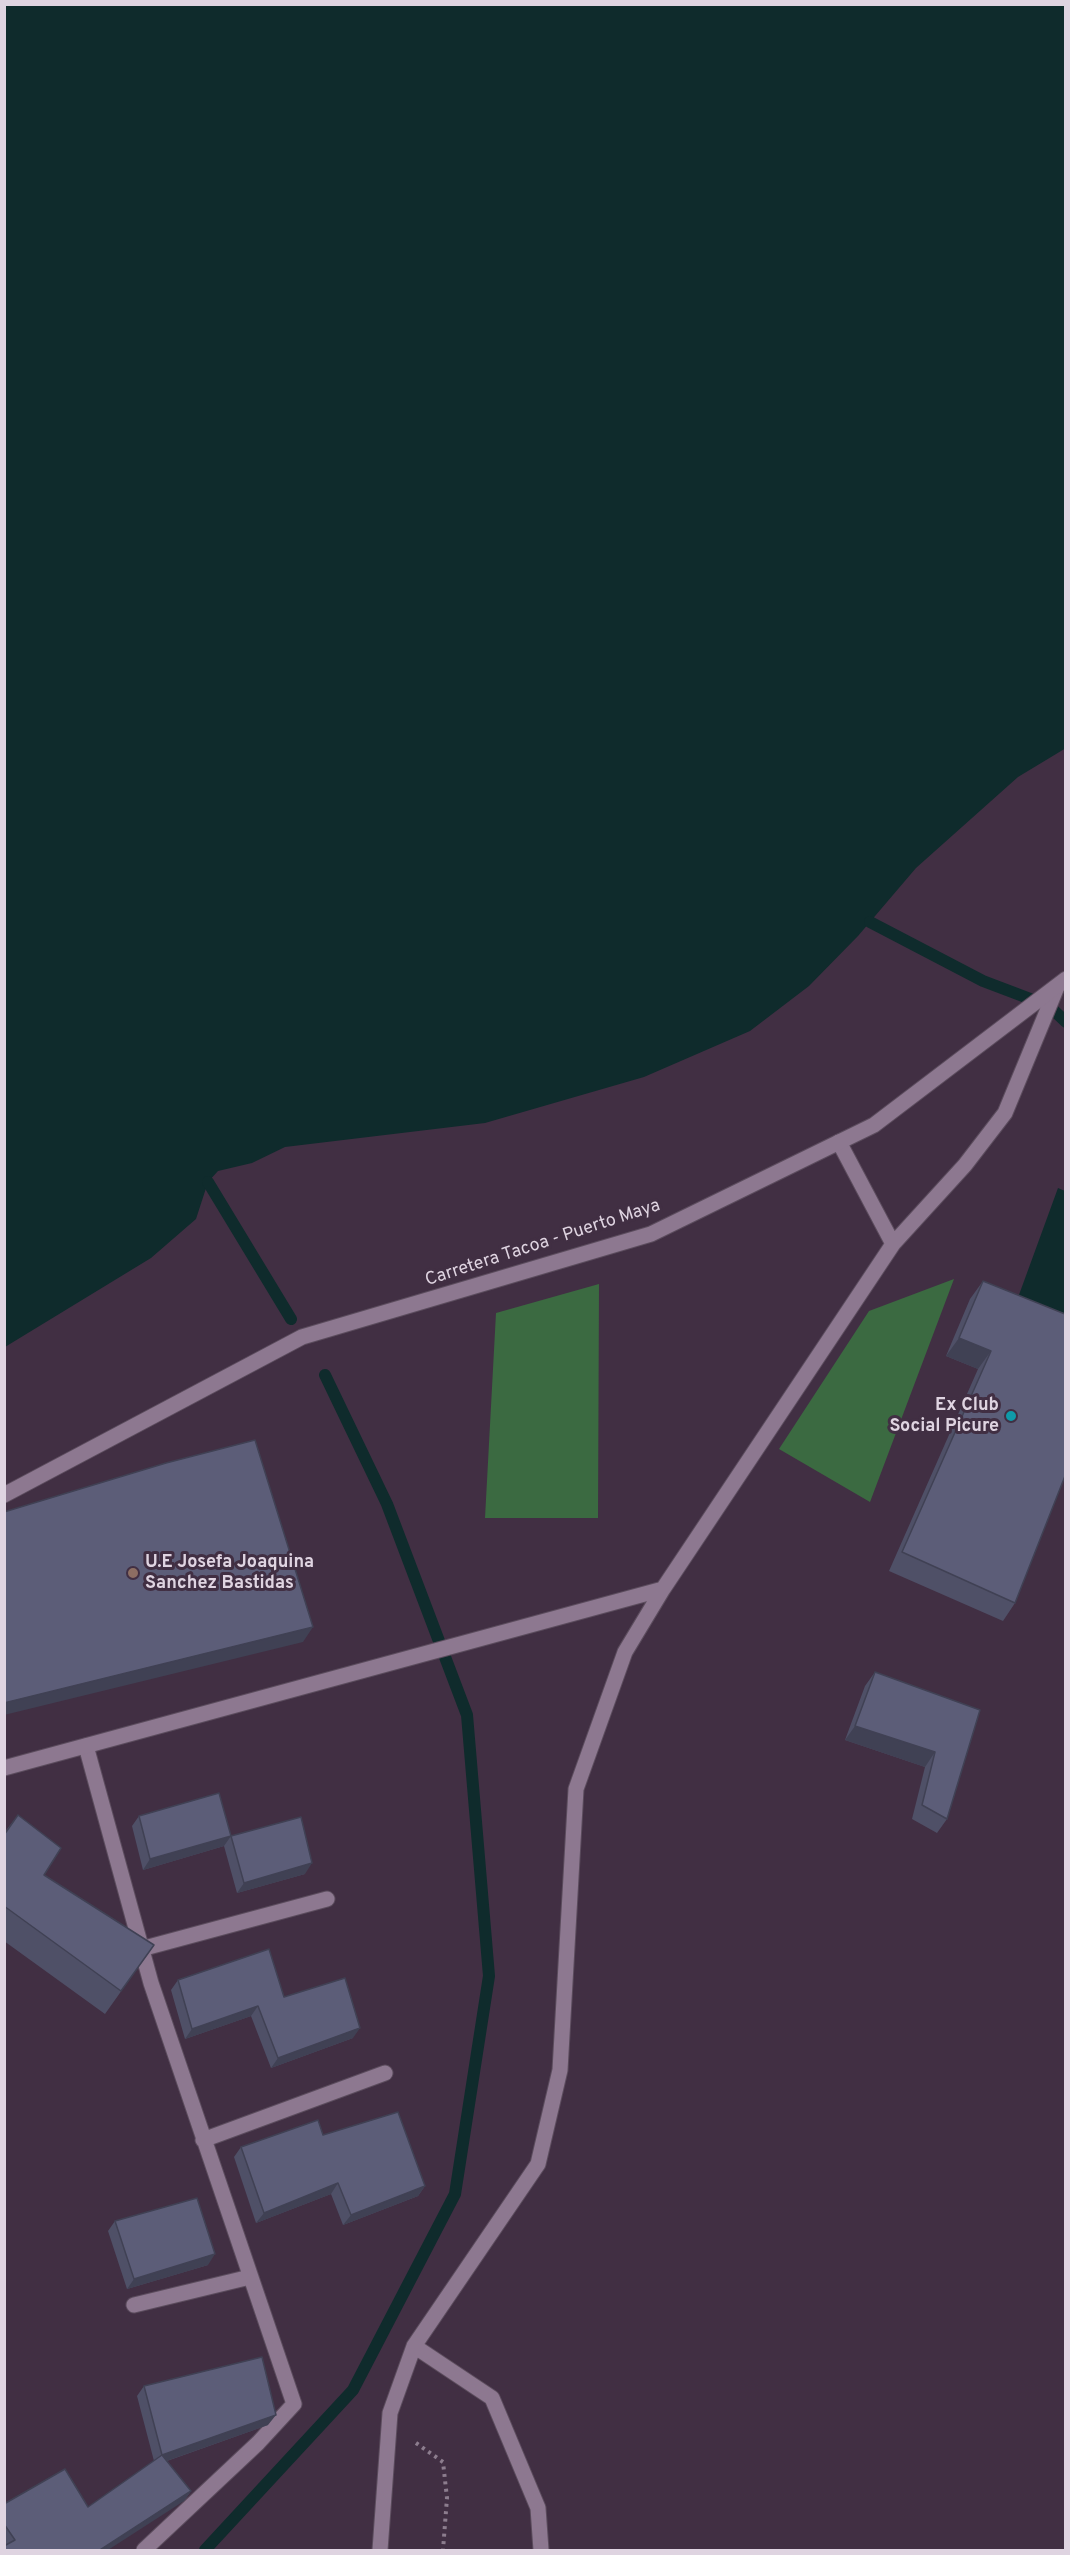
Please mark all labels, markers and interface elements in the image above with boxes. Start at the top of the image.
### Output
street label: Carretera Tacoa - Puerto Maya [423,1196,663,1292]
place label: Ex Club Social Picure [889,1395,999,1438]
marker: Ex Club Social Picure [1004,1409,1018,1423]
place label: U.E Josefa Joaquina Sanchez Bastidas [145,1552,314,1594]
marker: U.E Josefa Joaquina Sanchez Bastidas [126,1566,140,1580]

